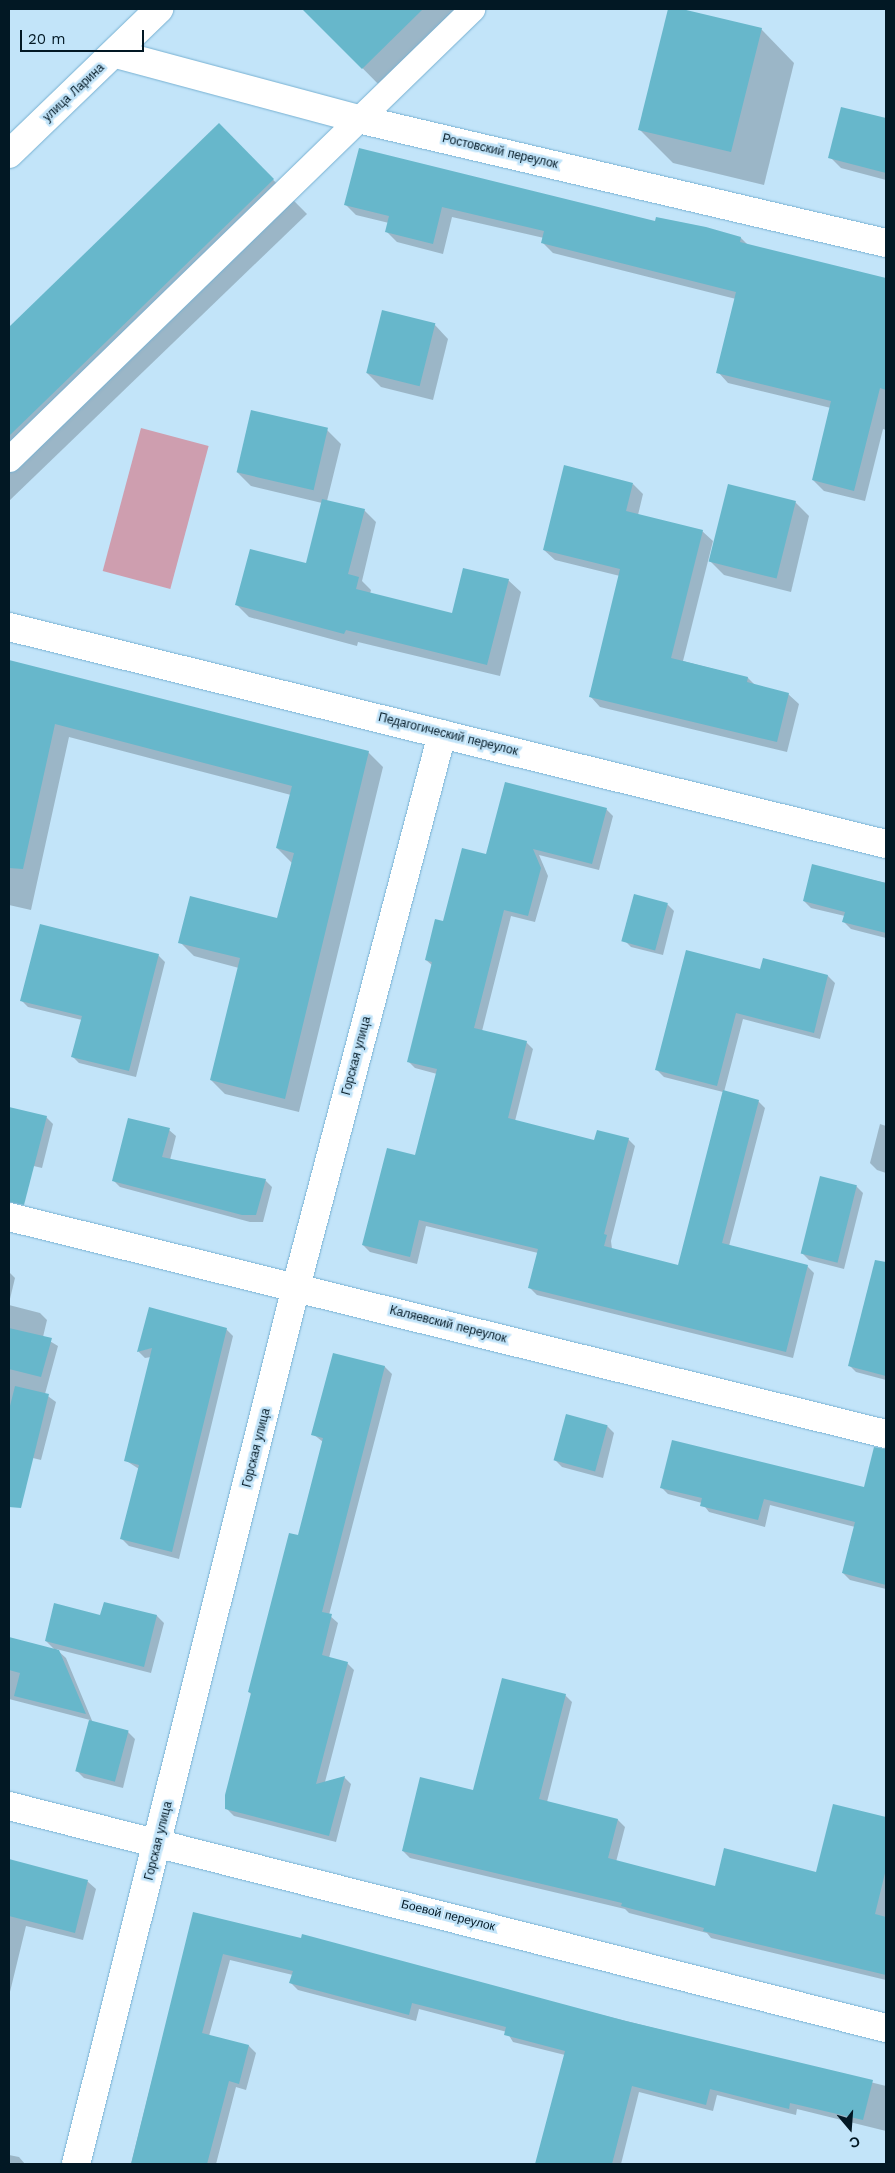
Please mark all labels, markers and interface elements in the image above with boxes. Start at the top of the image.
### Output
scale bar [22,20,146,52]
text: 20 m [28,30,66,48]
street label: улица Ларина [40,61,108,125]
street label: Ростовский переулок [441,132,559,172]
street label: Педагогический переулок [377,711,519,759]
street label: Горская улица [340,1015,374,1097]
street label: Каляевский переулок [388,1303,508,1347]
street label: Горская улица [240,1407,274,1489]
street label: Горская улица [142,1800,176,1882]
street label: Боевой переулок [400,1897,496,1935]
north arrow [825,2103,875,2153]
text: С [847,2133,862,2151]

